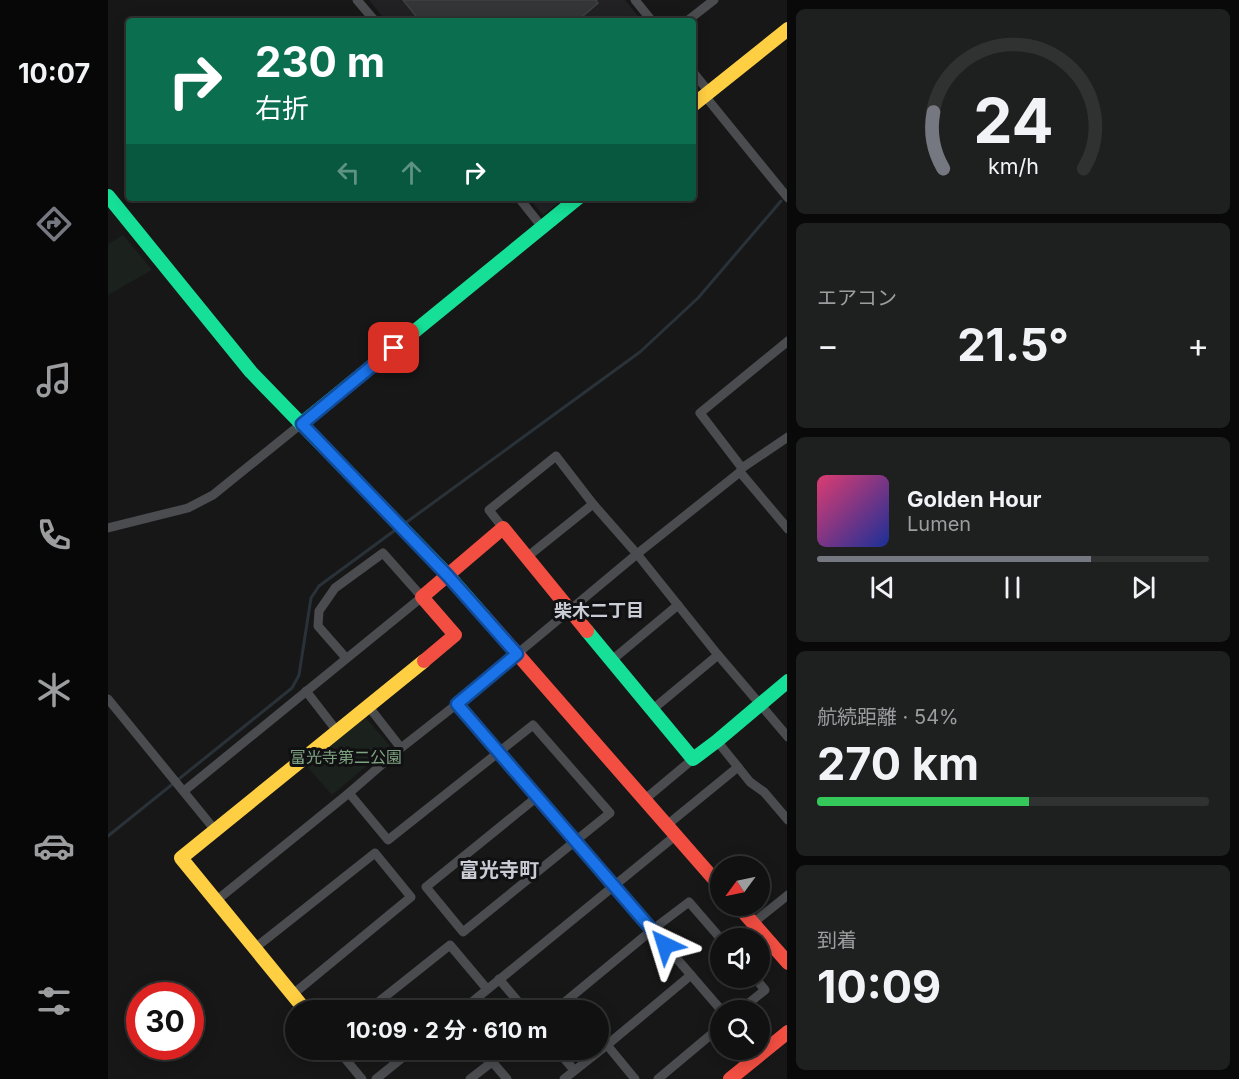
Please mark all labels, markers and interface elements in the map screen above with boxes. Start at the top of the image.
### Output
text: 230 m [255,36,385,87]
icon: right [156,42,234,120]
text: 10:07 [18,57,90,90]
text: 24 [973,83,1053,158]
text: 右折 [255,92,309,125]
text: km/h [988,153,1038,179]
icon: left [332,156,365,189]
icon: ahead [395,156,428,189]
icon: right [458,156,491,189]
icon: directions [33,203,75,245]
text: エアコン [817,286,897,310]
text: 21.5° [957,317,1069,372]
pin [368,322,419,373]
text: − [817,325,839,365]
text: + [1187,325,1209,365]
icon: arrive [377,331,410,364]
icon: music [33,359,75,401]
text: Golden Hour [907,486,1041,512]
text: Lumen [907,512,971,536]
icon: phone [33,514,75,556]
icon: previous [866,571,899,604]
icon: pause [996,571,1029,604]
icon: next [1127,571,1160,604]
district label: 柴木二丁目 [554,600,644,621]
icon: climate [33,669,75,711]
text: 航続距離 · 54% [817,705,959,729]
text: 270 km [817,736,979,791]
park label: 富光寺第二公園 [290,747,402,767]
icon: car [33,825,75,867]
north arrow [710,856,770,916]
map controls [710,856,770,1060]
district label: 富光寺町 [459,858,539,882]
position arrow [633,913,697,977]
button: sound [710,928,770,988]
text: 到着 [817,928,857,952]
text: 10:09 [817,959,941,1014]
icon: filters [33,980,75,1022]
speed limit sign: 30 [126,982,204,1060]
button: search [710,1000,770,1060]
text: 10:09 · 2 分 · 610 m [346,1017,548,1043]

